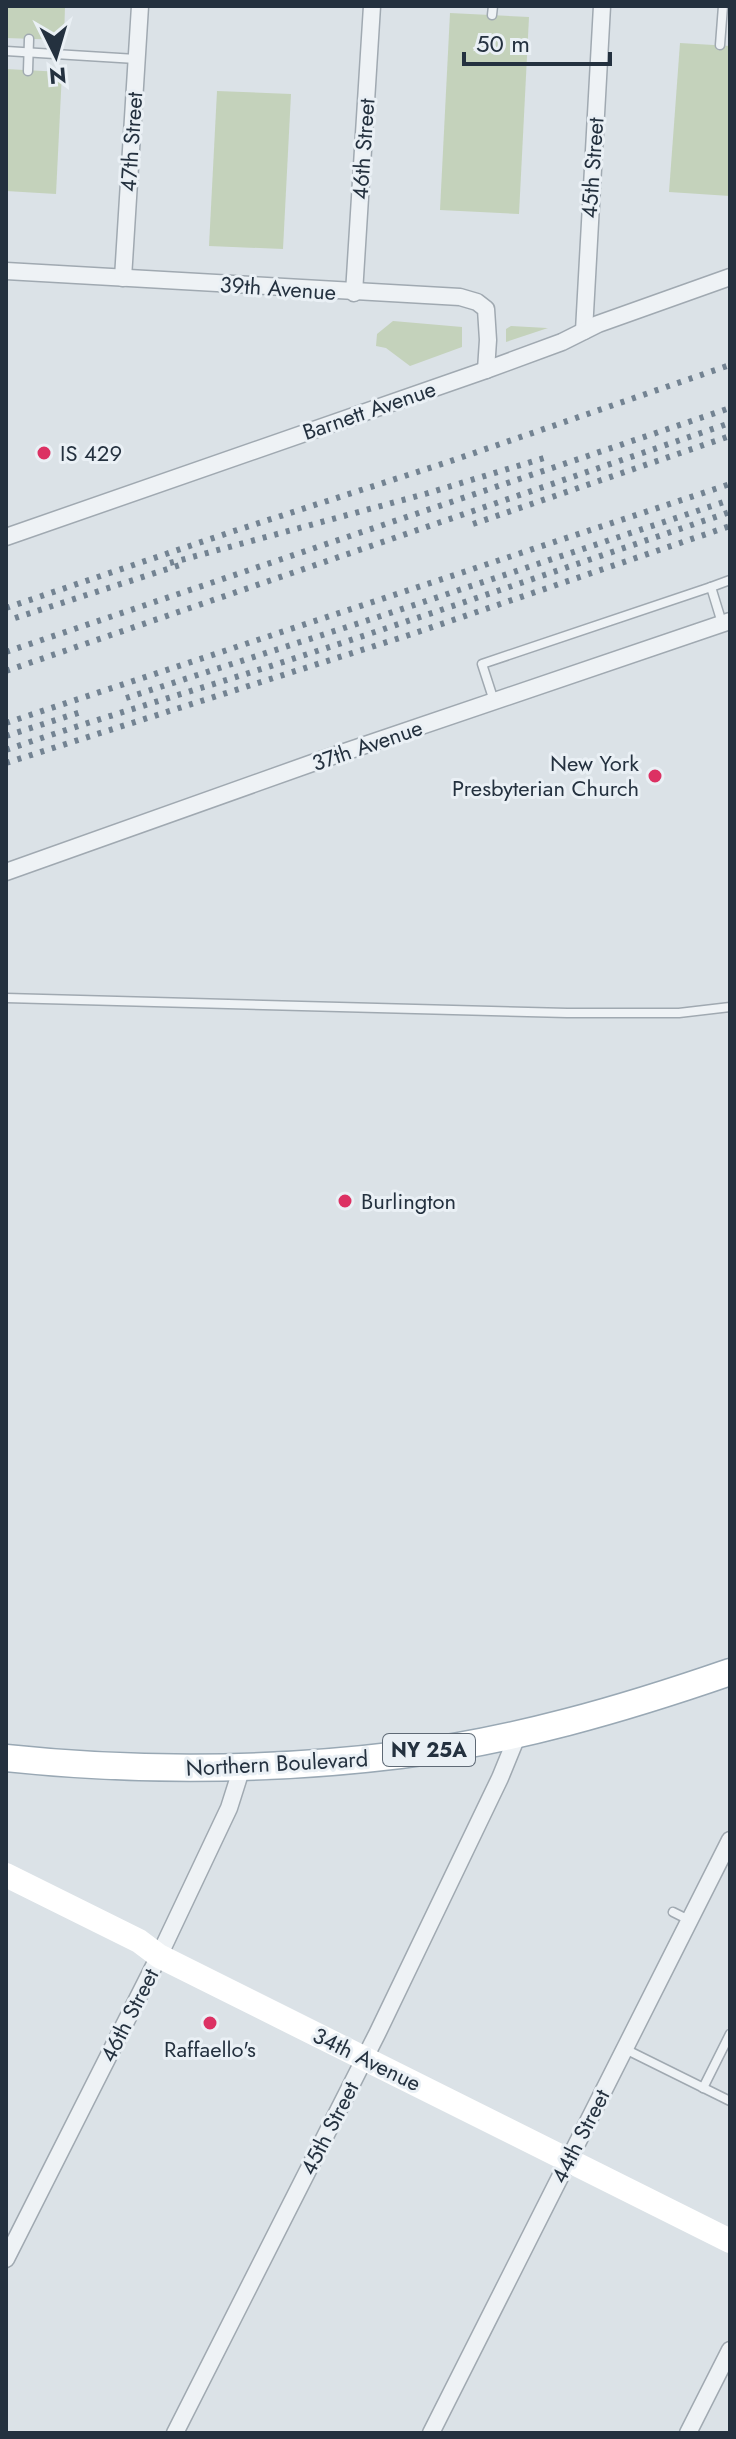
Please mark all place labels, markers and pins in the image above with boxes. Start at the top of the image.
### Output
place label: IS 429 [60,437,122,469]
marker: IS 429 [35,444,53,462]
place label: New York Presbyterian Church [452,747,639,804]
marker: New York Presbyterian Church [646,767,664,785]
place label: Burlington [361,1185,456,1217]
marker: Burlington [336,1192,354,1210]
marker: Raffaello's [201,2014,219,2032]
place label: Raffaello's [164,2033,256,2065]

